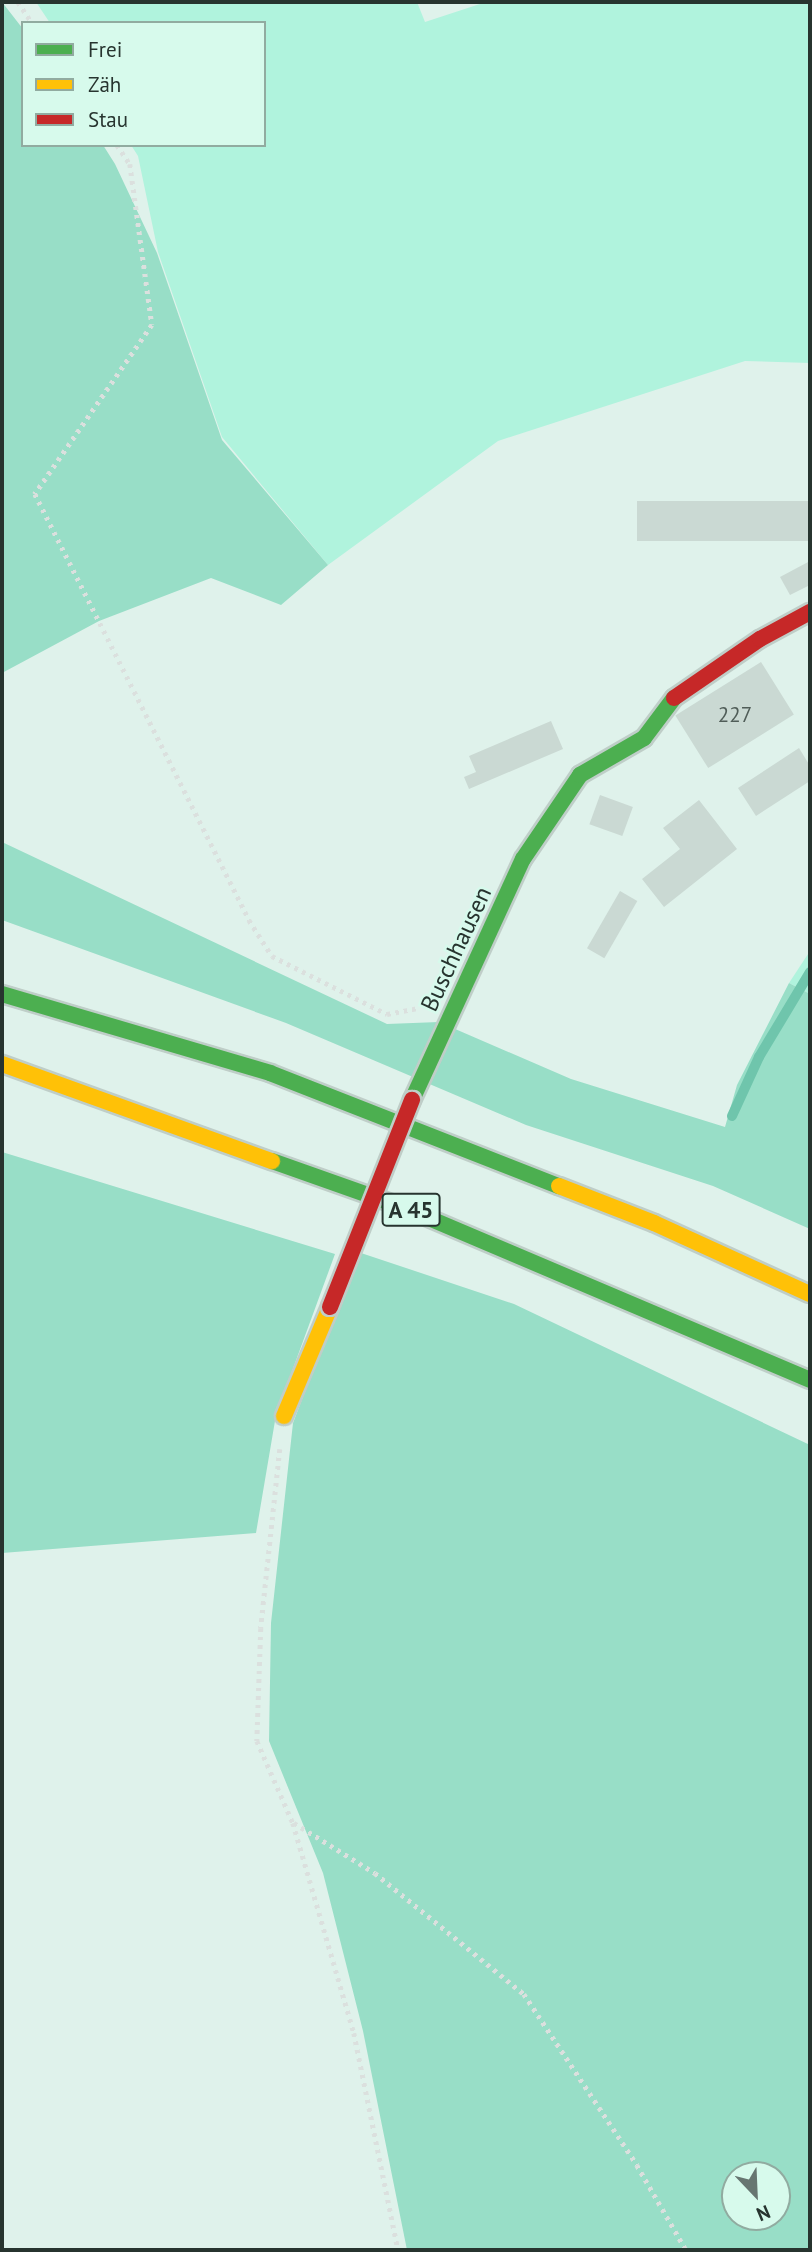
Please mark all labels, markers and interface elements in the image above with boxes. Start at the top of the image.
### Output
legend [21,21,266,147]
text: Frei [88,36,122,63]
text: Zäh [88,71,121,98]
text: Stau [88,106,128,133]
house number: 227 [718,702,752,728]
street label: Buschhausen [415,882,497,1016]
road number: A 45 [380,1190,442,1230]
north arrow [721,2161,791,2231]
text: N [753,2200,774,2227]

